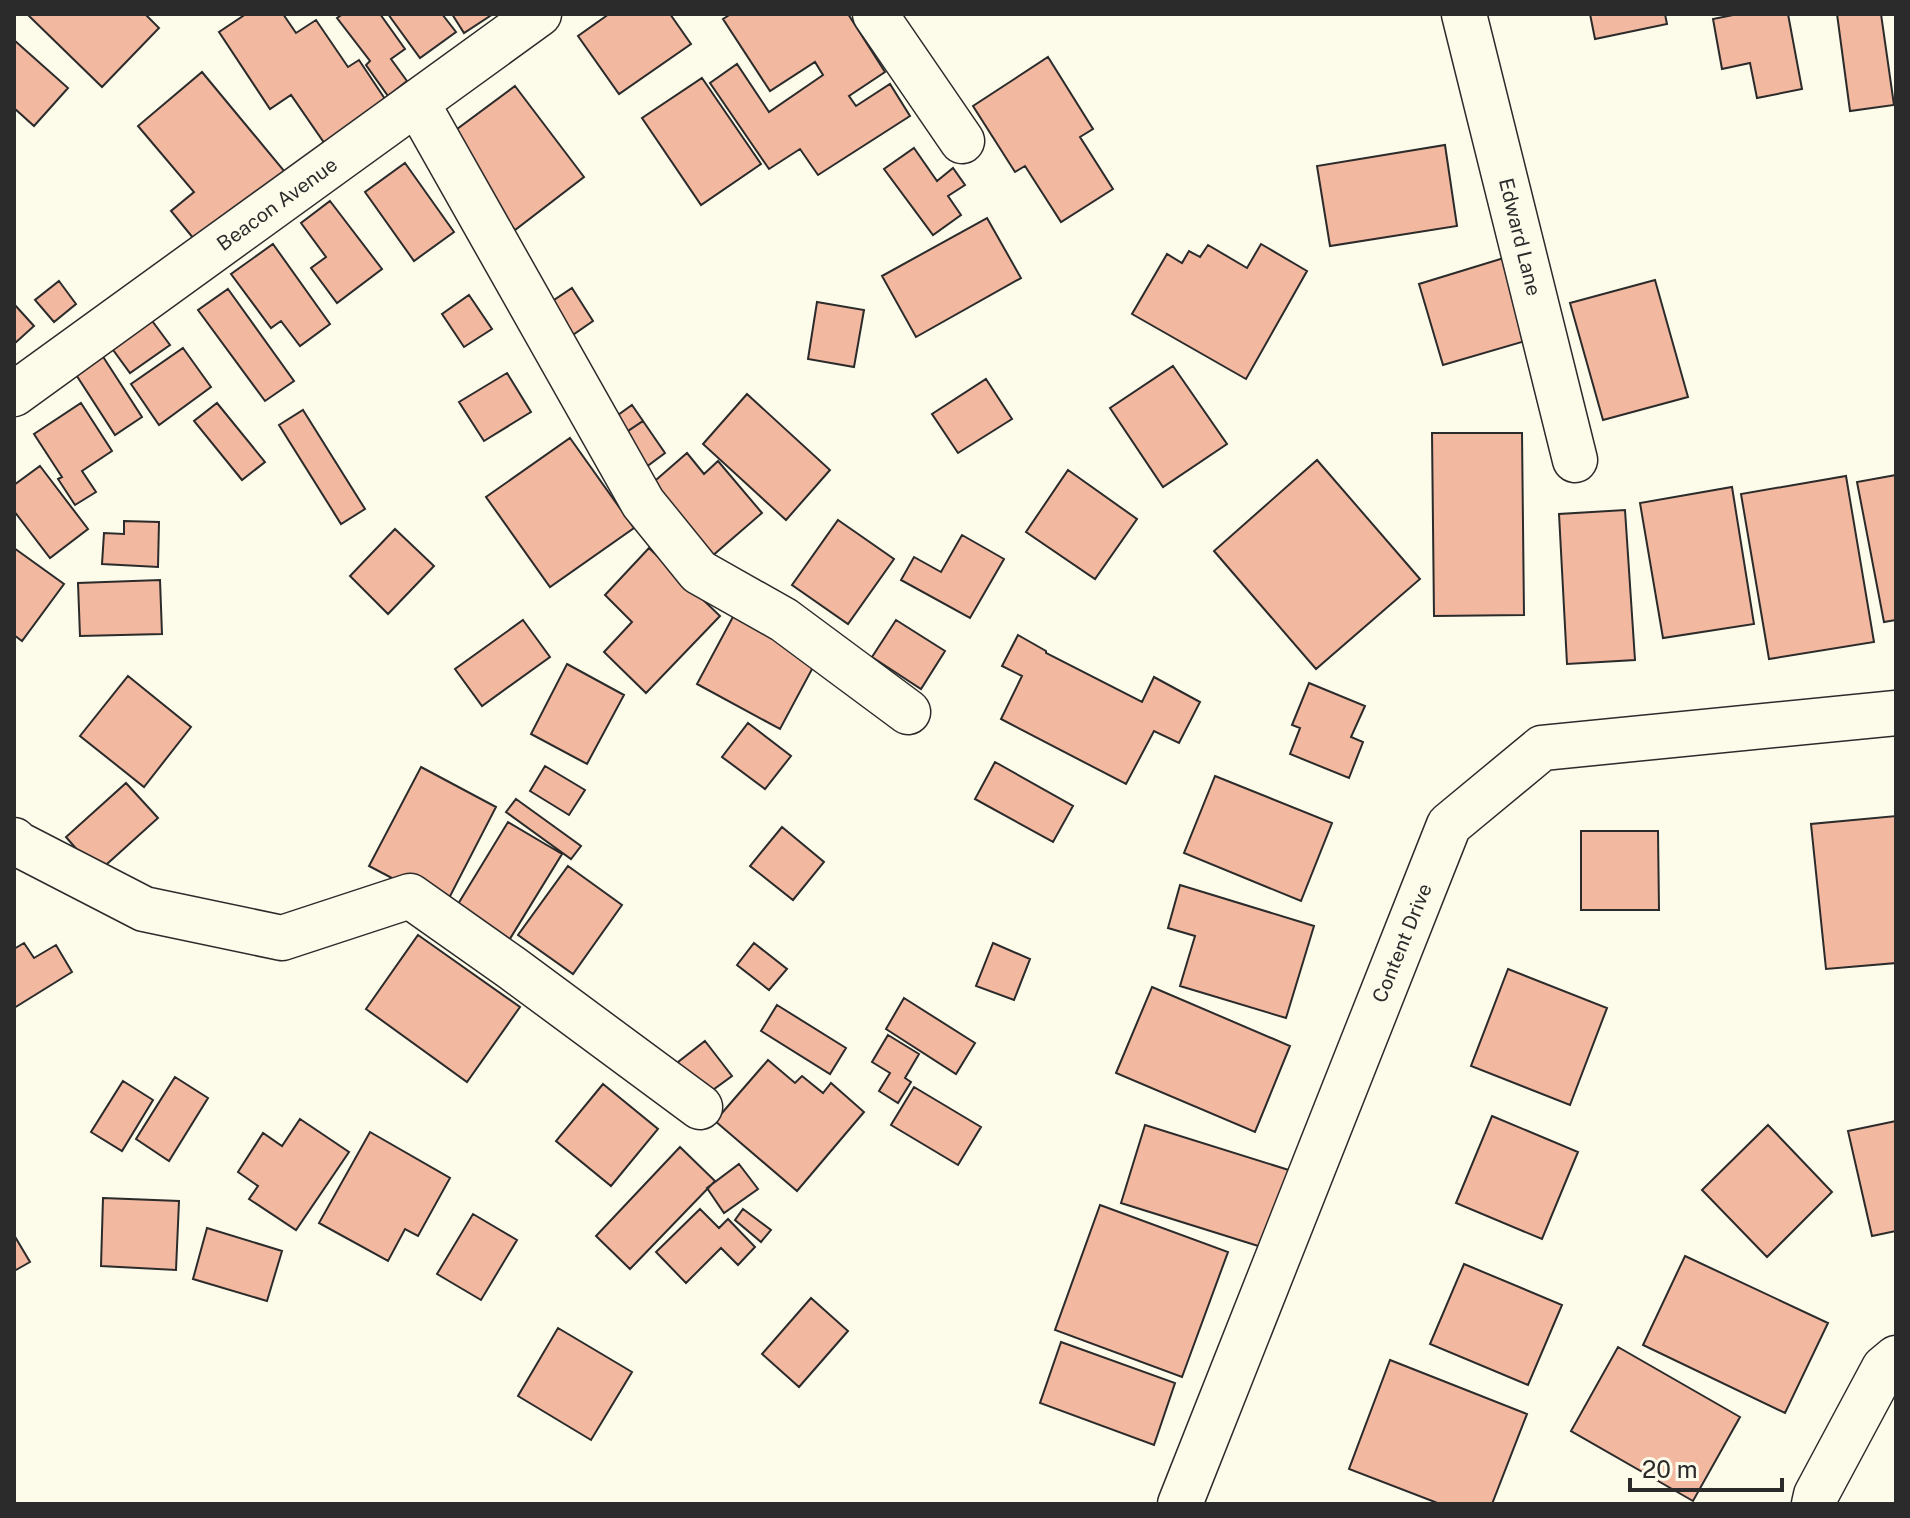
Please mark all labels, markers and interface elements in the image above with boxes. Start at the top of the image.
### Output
street label: Beacon Avenue [212,152,342,256]
street label: Edward Lane [1494,176,1546,298]
street label: Content Drive [1367,880,1437,1006]
scale bar [1630,1442,1782,1492]
text: 20 m [1642,1455,1698,1483]

